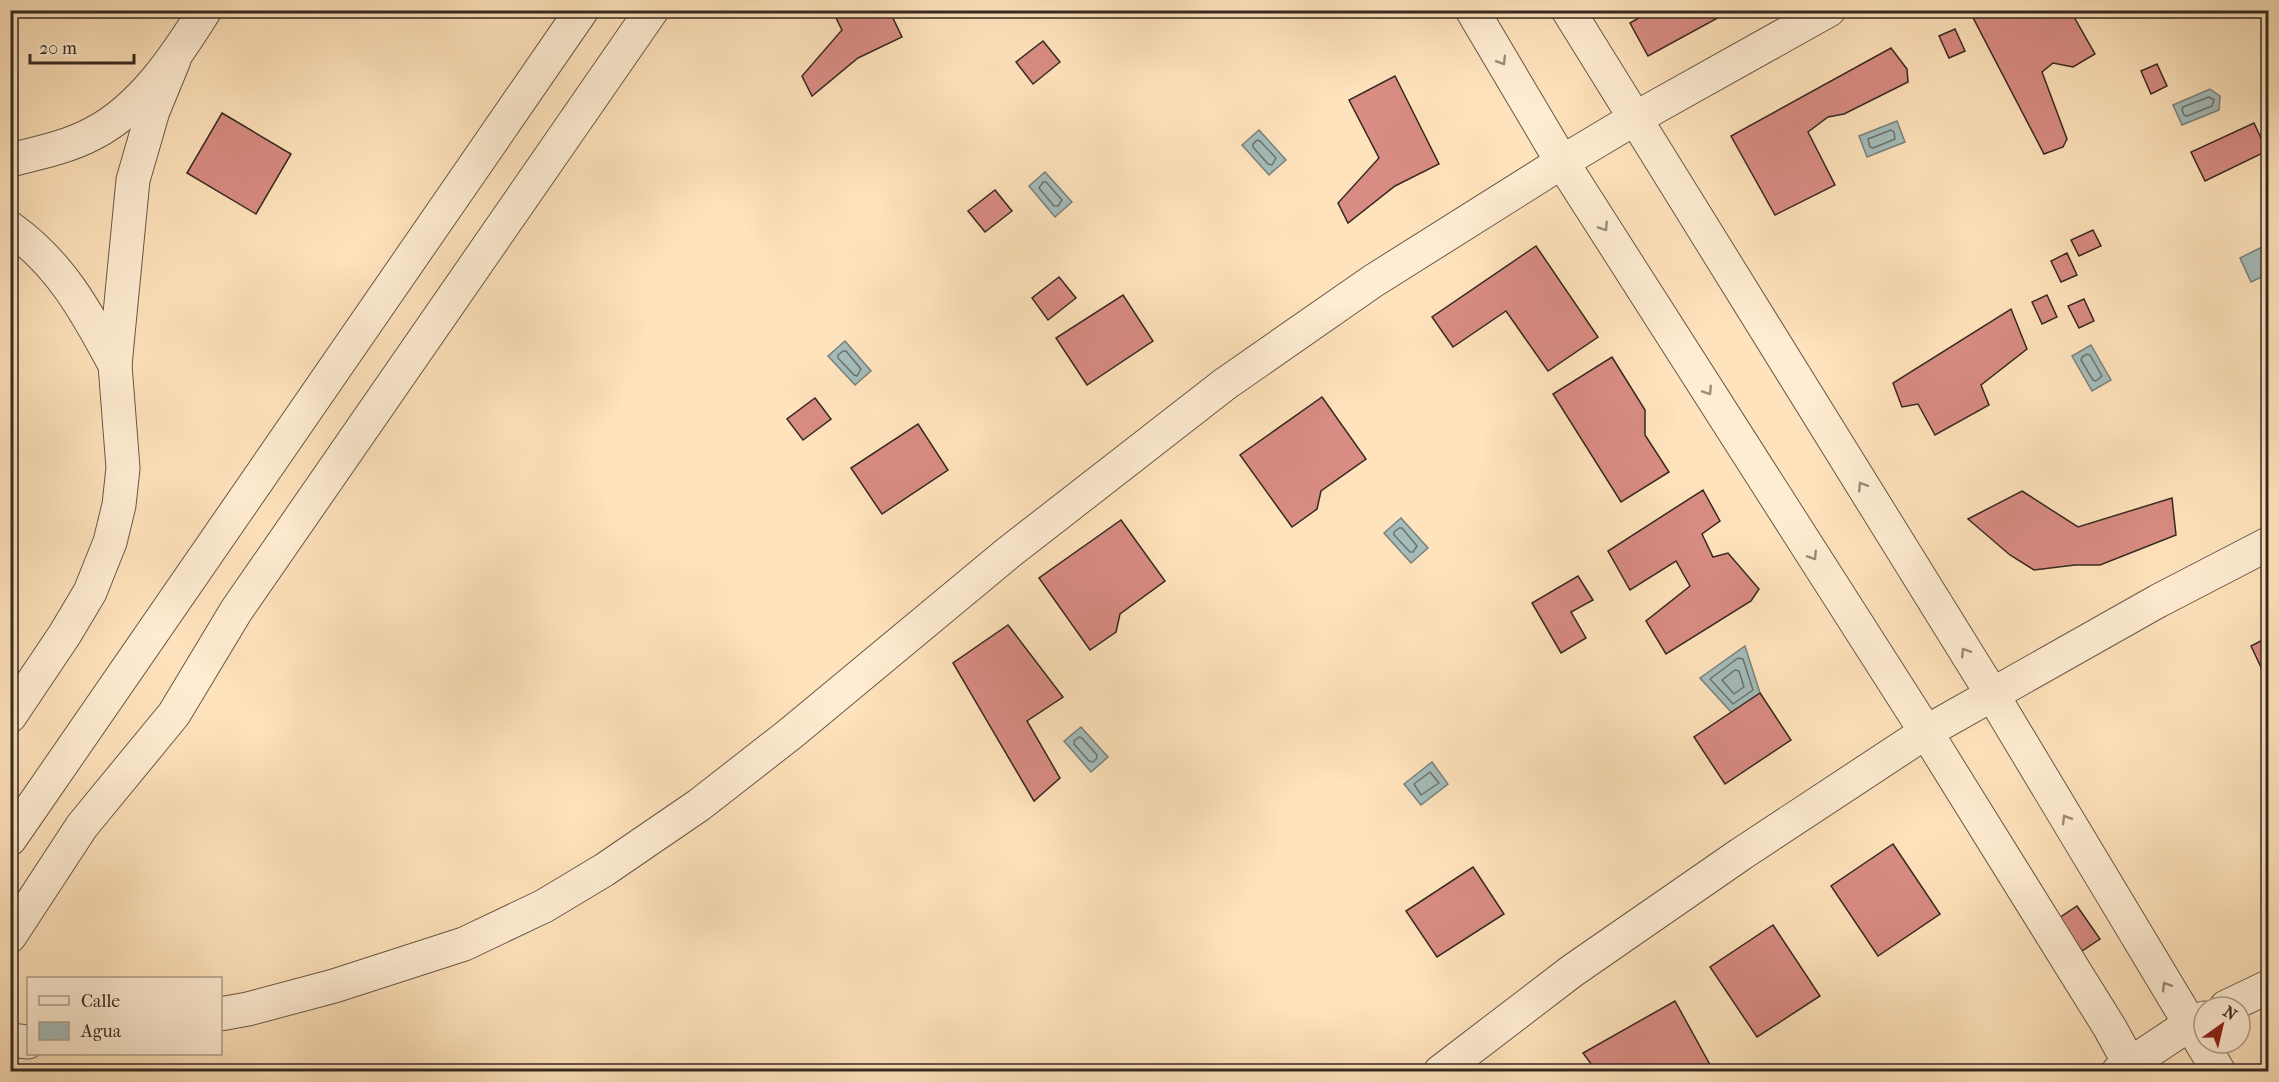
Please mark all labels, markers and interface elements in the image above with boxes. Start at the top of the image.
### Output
scale bar [30,27,134,65]
text: 20 m [39,38,77,59]
one-way arrow [1494,55,1506,65]
one-way arrow [1596,221,1608,231]
one-way arrow [1701,385,1713,395]
one-way arrow [1858,482,1870,492]
one-way arrow [1806,550,1818,560]
one-way arrow [1961,648,1973,658]
one-way arrow [2062,815,2074,825]
legend [27,977,222,1055]
one-way arrow [2162,982,2174,992]
text: Calle [81,991,120,1012]
north arrow [2192,995,2252,1055]
text: N [2220,1002,2241,1025]
text: Agua [80,1021,122,1042]

